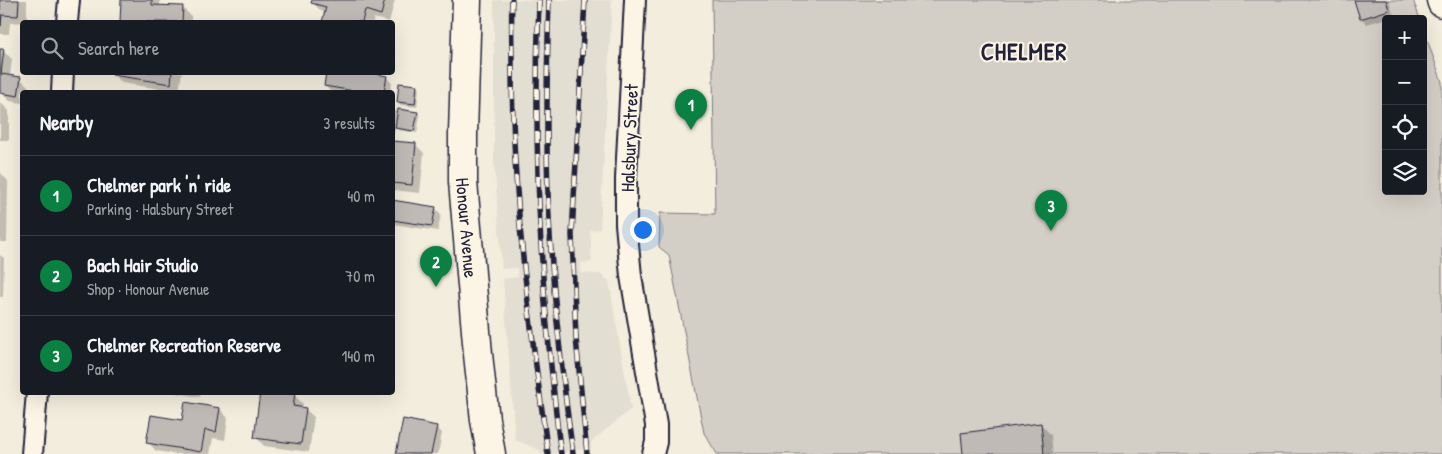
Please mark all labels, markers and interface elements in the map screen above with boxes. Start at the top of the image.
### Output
map controls [1382,15,1427,195]
button: + [1382,15,1427,60]
search box [20,20,395,75]
icon: search [38,34,66,62]
text: Search here [78,35,159,61]
district label: CHELMER [981,35,1067,67]
button: − [1382,60,1427,105]
street label: Halsbury Street [614,83,644,192]
pin: 1 [675,89,707,130]
button: locate [1382,105,1427,150]
text: Nearby [40,108,93,137]
text: 3 results [323,112,375,134]
button: layers [1382,150,1427,195]
text: Chelmer park 'n' ride [87,172,231,198]
street label: Honour Avenue [450,177,484,279]
text: 1 [53,185,59,207]
text: 40 m [347,185,375,207]
pin: 3 [1035,190,1067,231]
text: Parking · Halsbury Street [87,198,233,220]
your location [630,217,656,243]
pin: 2 [420,246,452,287]
text: Bach Hair Studio [87,252,198,278]
text: 2 [52,265,60,287]
text: 70 m [345,265,375,287]
text: Shop · Honour Avenue [87,278,209,300]
text: Chelmer Recreation Reserve [87,332,281,358]
text: 3 [52,345,60,367]
text: 140 m [341,345,375,367]
text: Park [87,358,114,380]

